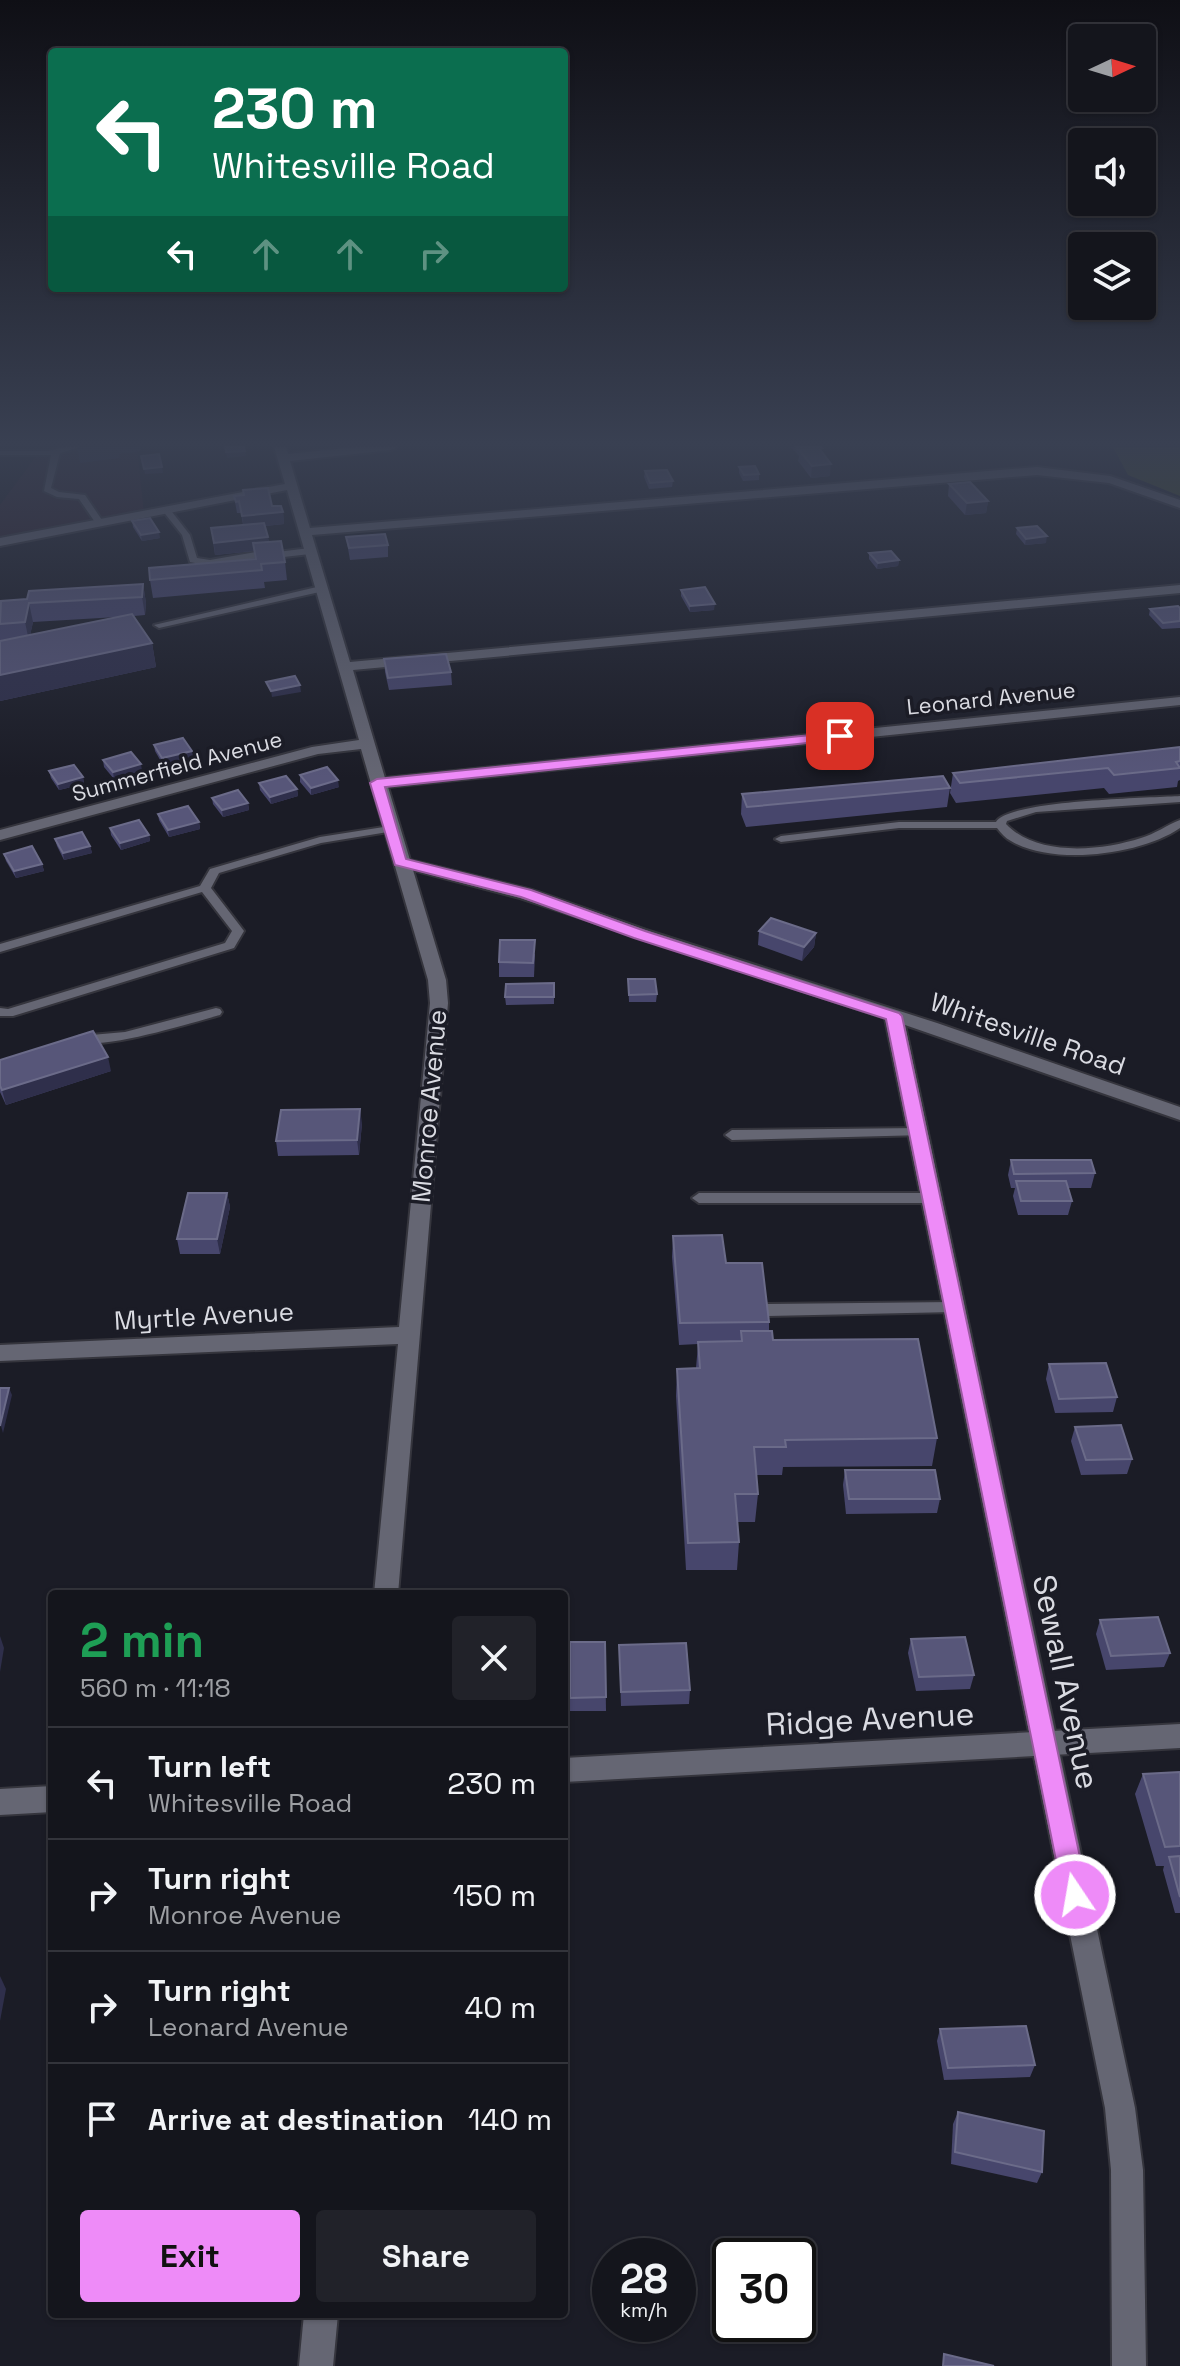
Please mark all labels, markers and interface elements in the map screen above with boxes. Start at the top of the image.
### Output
north arrow [1068,24,1156,112]
map controls [1068,24,1156,320]
text: 230 m [212,73,378,144]
icon: left [80,80,184,184]
button: sound [1068,128,1156,216]
text: Whitesville Road [212,143,495,189]
icon: left [160,232,204,276]
icon: ahead [244,232,288,276]
icon: ahead [328,232,372,276]
icon: right [412,232,456,276]
button: layers [1068,232,1156,320]
street label: Leonard Avenue [905,675,1077,721]
pin [806,702,874,770]
icon: arrive [818,714,862,758]
street label: Summerfield Avenue [69,724,285,808]
street label: Whitesville Road [926,985,1130,1083]
street label: Monroe Avenue [404,1008,454,1204]
street label: Myrtle Avenue [113,1294,295,1338]
street label: Sewall Avenue [1024,1571,1108,1793]
text: 2 min [80,1610,204,1671]
button: close [452,1616,536,1700]
text: 560 m · 11:18 [80,1671,231,1705]
street label: Ridge Avenue [765,1694,975,1744]
text: Turn left [148,1747,271,1786]
icon: left [80,1761,124,1805]
text: 230 m [447,1764,536,1803]
text: Whitesville Road [148,1786,352,1820]
position arrow [1033,1853,1117,1937]
text: Turn right [148,1859,291,1898]
icon: right [80,1873,124,1917]
text: 150 m [453,1876,536,1915]
text: Monroe Avenue [148,1898,341,1932]
text: Turn right [148,1971,291,2010]
icon: right [80,1985,124,2029]
text: 40 m [465,1988,536,2027]
text: Leonard Avenue [148,2010,349,2044]
icon: arrive [80,2097,124,2141]
text: Arrive at destination [148,2100,444,2139]
text: 140 m [468,2100,552,2139]
button: Exit [80,2210,300,2302]
button: Share [316,2210,536,2302]
speed limit sign: 30 [712,2238,816,2342]
text: 28 [620,2254,668,2305]
text: km/h [620,2297,668,2323]

